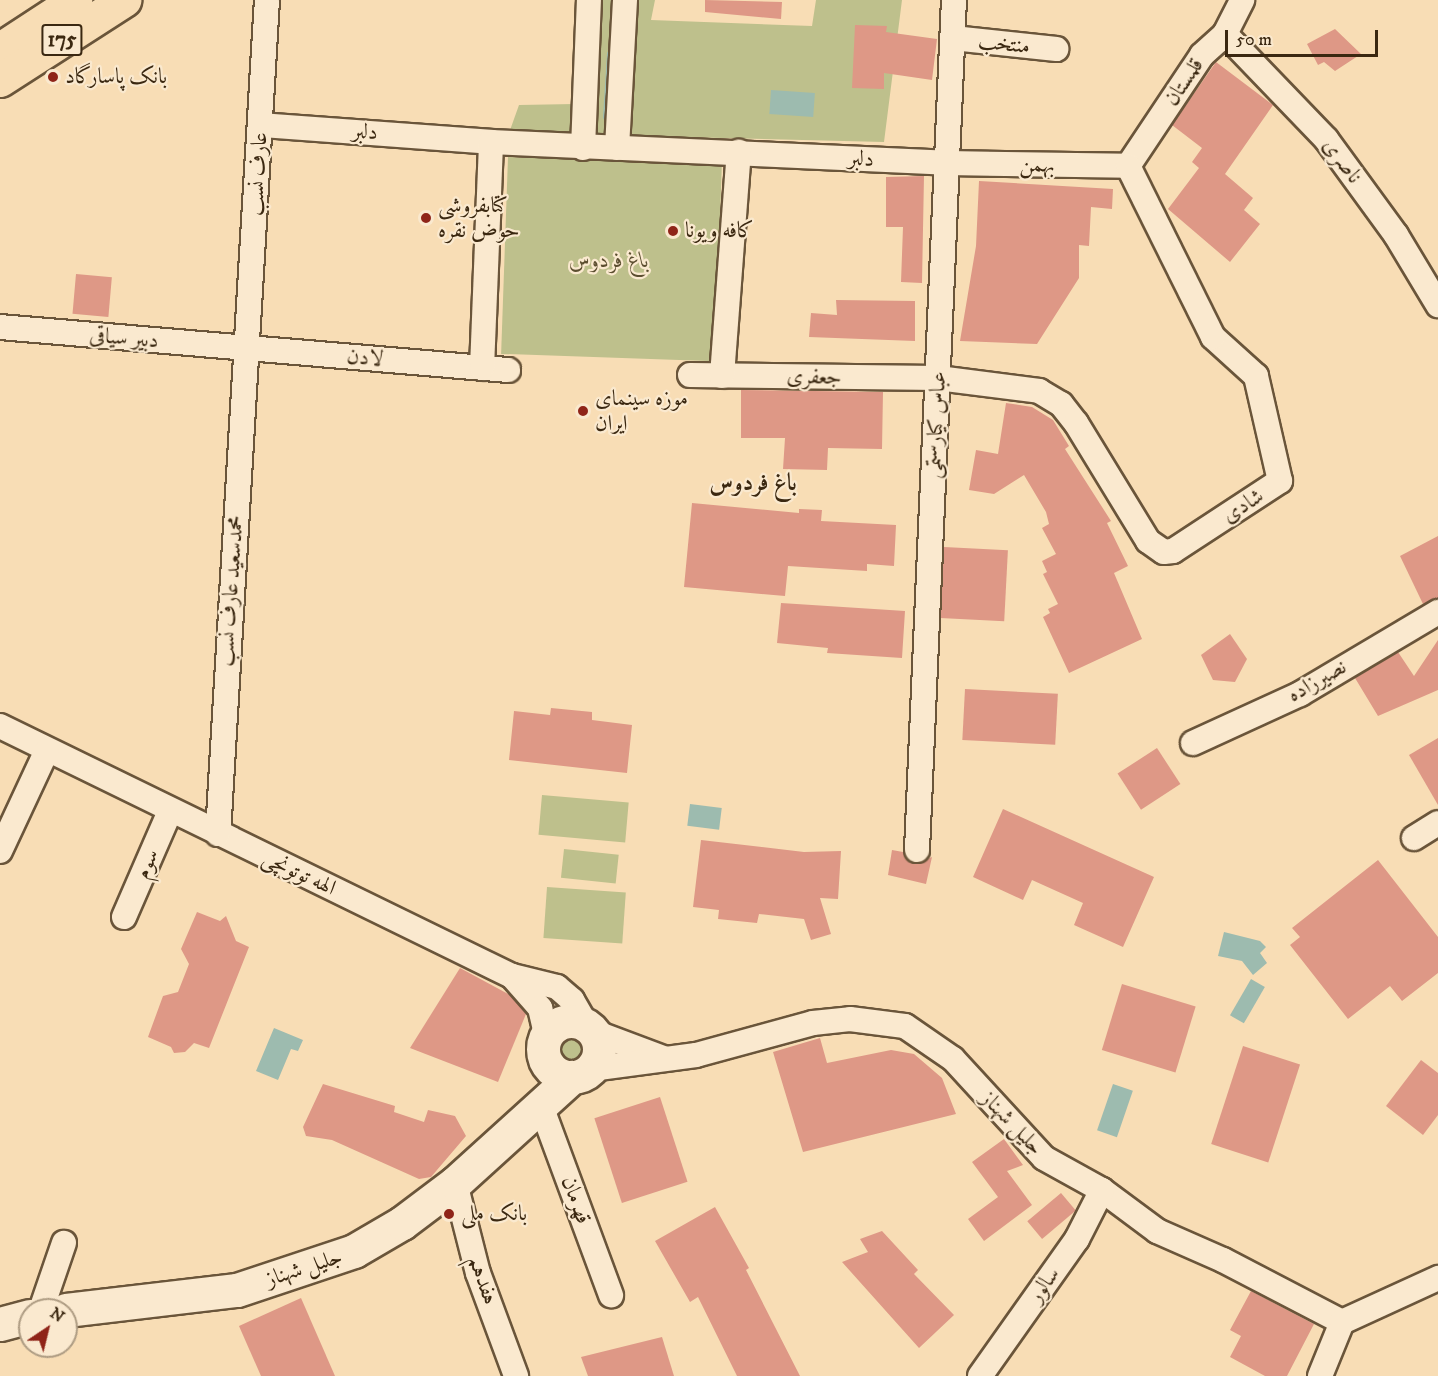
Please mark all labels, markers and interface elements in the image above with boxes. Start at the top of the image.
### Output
scale bar [1228,18,1381,56]
road number: 175 [41,22,83,58]
street label: منتخب [977,28,1031,60]
text: 50 m [1236,29,1272,51]
street label: قلمستان [1158,53,1210,111]
place label: بانک پاسارگاد [65,64,167,90]
marker: بانک پاسارگاد [46,70,60,84]
street label: دلبر [351,118,379,146]
street label: عارف نسب [243,131,273,217]
street label: ناصری [1316,133,1368,189]
street label: دلبر [847,145,875,173]
street label: بهمن [1019,151,1055,179]
place label: کتابفروشی حوض نقره [438,192,520,243]
marker: کتابفروشی حوض نقره [419,211,433,225]
place label: کافه ویونا [685,218,754,244]
marker: کافه ویونا [666,224,680,238]
park label: باغ فردوس [569,248,649,274]
street label: دبیر سیاقی [88,322,160,354]
street label: لادن [346,343,384,373]
street label: جعفری [786,363,842,391]
street label: عباس کیارستمی [920,371,952,479]
place label: موزه سینمای ایران [595,385,688,436]
marker: موزه سینمای ایران [576,404,590,418]
district label: باغ فردوس [709,470,797,498]
street label: شادی [1217,483,1269,529]
street label: محمدسعید عارف نسب [213,515,249,667]
street label: نصیرزاده [1283,654,1351,708]
street label: الهه توتونچی [258,844,340,902]
street label: سوم [129,845,165,883]
street label: جلیل شهناز [975,1085,1049,1161]
street label: قهرمان [555,1173,597,1227]
place label: بانک ملی [461,1201,527,1227]
marker: بانک ملی [442,1207,456,1221]
street label: جلیل شهناز [262,1243,346,1293]
street label: هفدهم [462,1252,504,1308]
street label: سالور [1022,1262,1066,1308]
north arrow [18,1298,78,1358]
text: N [46,1303,68,1327]

